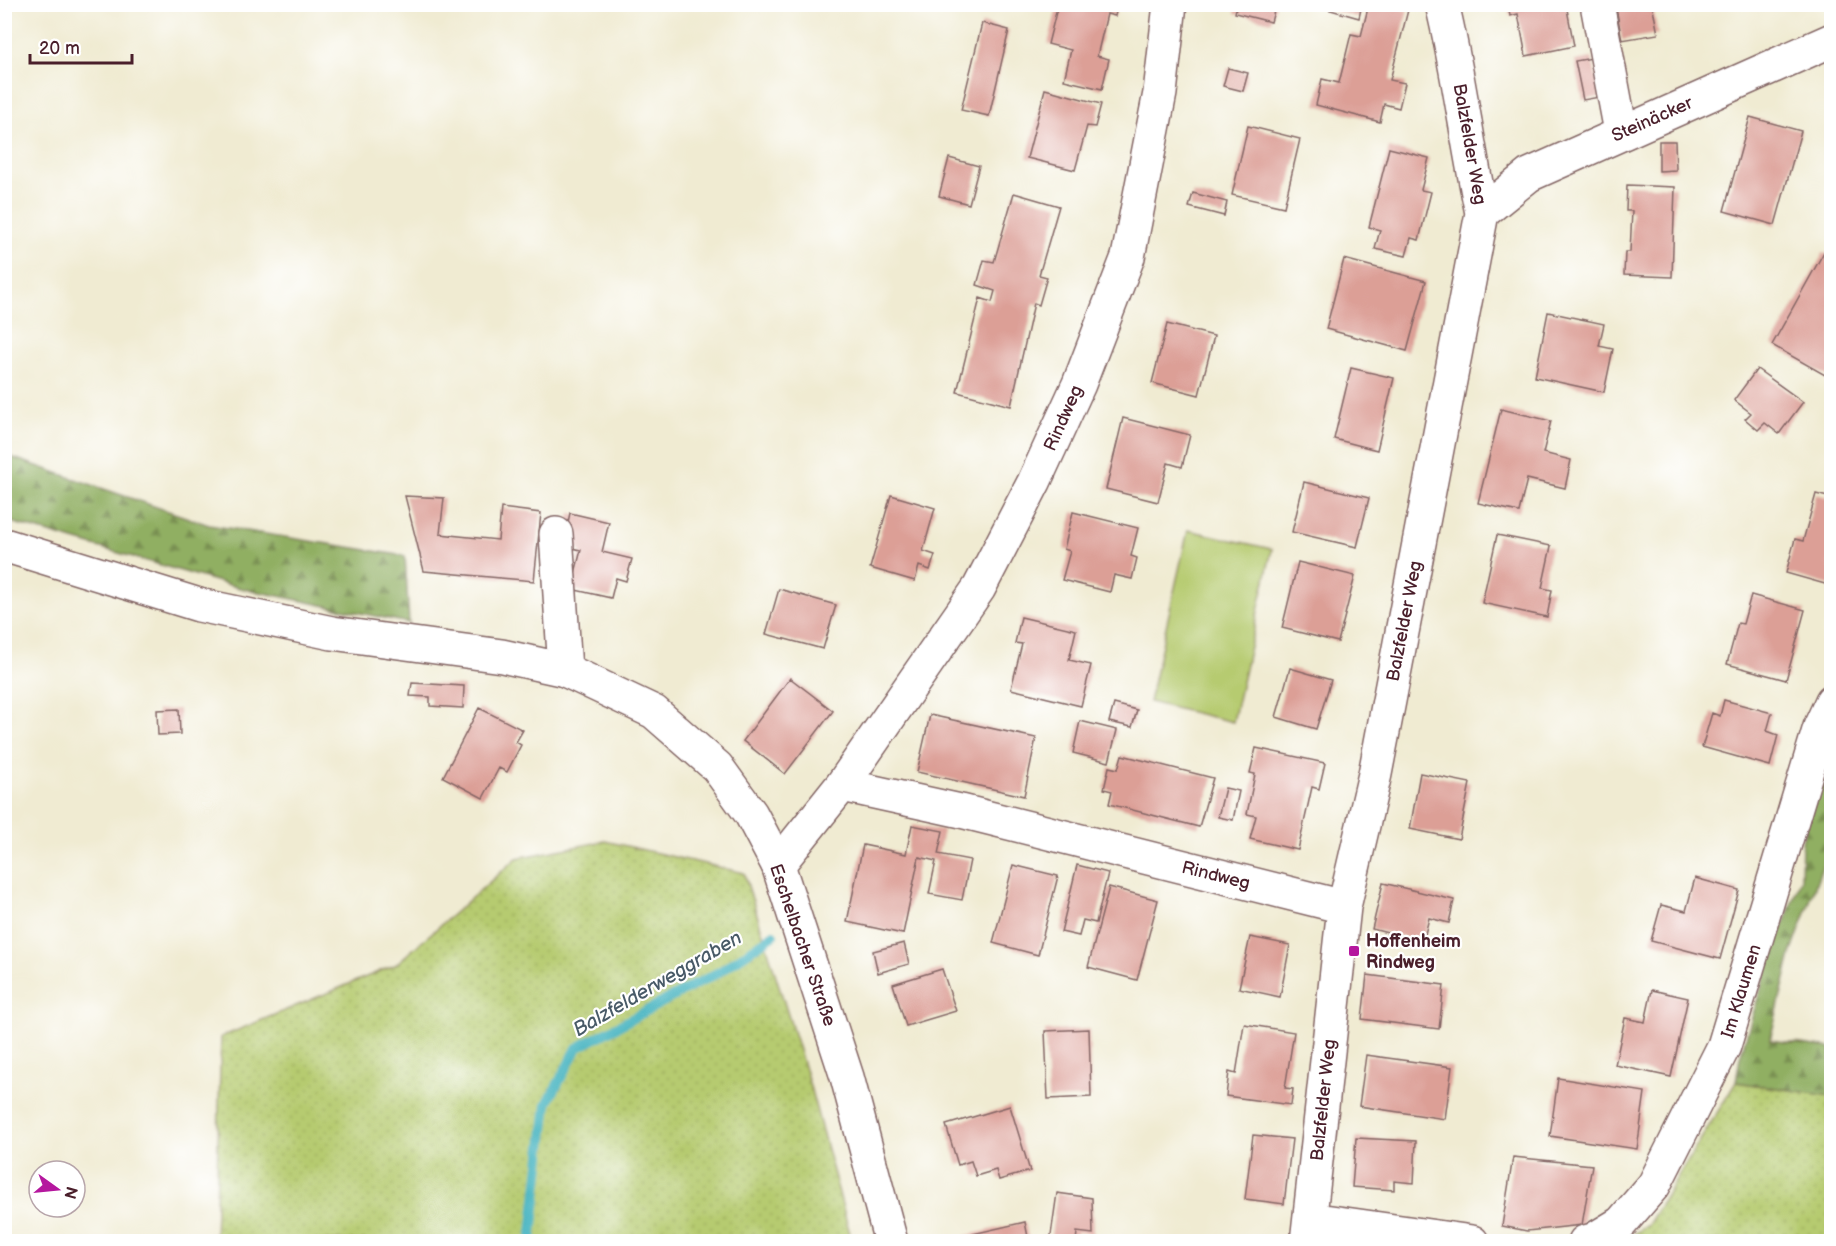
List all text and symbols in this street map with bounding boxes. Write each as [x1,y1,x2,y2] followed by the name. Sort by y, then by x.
[30,27,132,65] scale bar
[39,38,80,59] text: 20 m
[1449,82,1490,206] street label: Balzfelder Weg
[1608,92,1696,147] street label: Steinäcker
[1040,382,1087,454] street label: Rindweg
[1382,559,1426,683] street label: Balzfelder Weg
[1179,857,1252,894] street label: Rindweg
[765,861,840,1029] street label: Eschelbacher Straße
[569,926,746,1042] water label: Balzfelderweggraben
[1366,931,1461,973] place label: Hoffenheim Rindweg
[1717,942,1766,1040] street label: Im Klaumen
[1347,944,1361,958] marker: Hoffenheim Rindweg
[1307,1038,1340,1162] street label: Balzfelder Weg
[27,1159,87,1219] north arrow
[59,1184,81,1201] text: N

